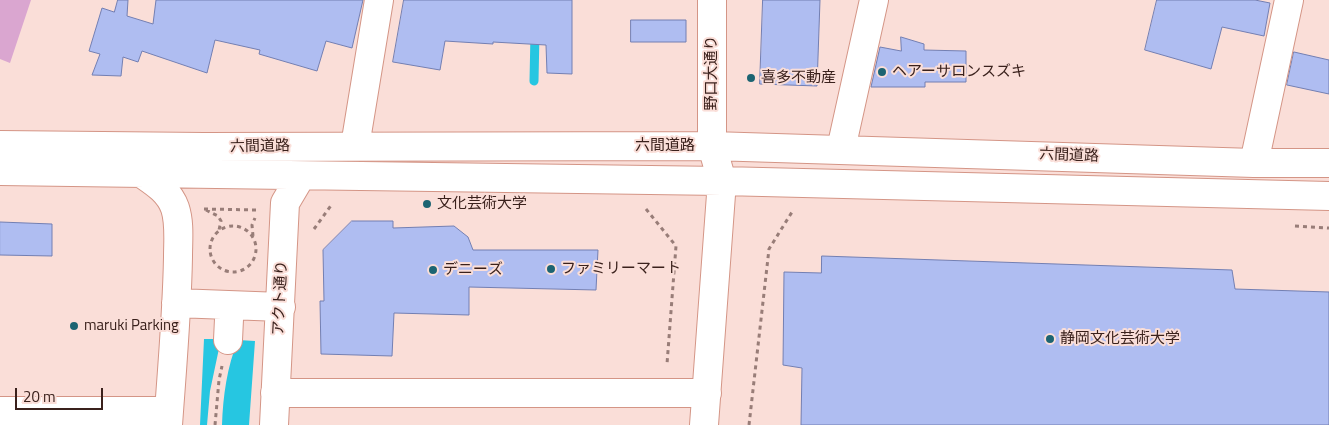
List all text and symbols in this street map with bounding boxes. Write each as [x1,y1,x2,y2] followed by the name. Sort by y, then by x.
[703,36,721,110] street label: 野口大通り
[892,63,1026,81] place label: ヘアーサロンスズキ
[876,66,888,78] marker: ヘアーサロンスズキ
[761,69,836,87] place label: 喜多不動産
[745,72,757,84] marker: 喜多不動産
[230,137,290,157] street label: 六間道路
[635,137,695,155] street label: 六間道路
[1039,146,1099,166] street label: 六間道路
[437,195,527,213] place label: 文化芸術大学
[421,198,433,210] marker: 文化芸術大学
[270,260,292,336] street label: アクト通り
[561,260,681,278] place label: ファミリーマート
[443,261,503,279] place label: デニーズ
[545,263,557,275] marker: ファミリーマート
[427,264,439,276] marker: デニーズ
[84,317,179,335] place label: maruki Parking
[68,320,80,332] marker: maruki Parking
[1060,330,1180,348] place label: 静岡文化芸術大学
[1044,333,1056,345] marker: 静岡文化芸術大学
[18,378,105,410] scale bar
[23,385,56,408] text: 20 m

